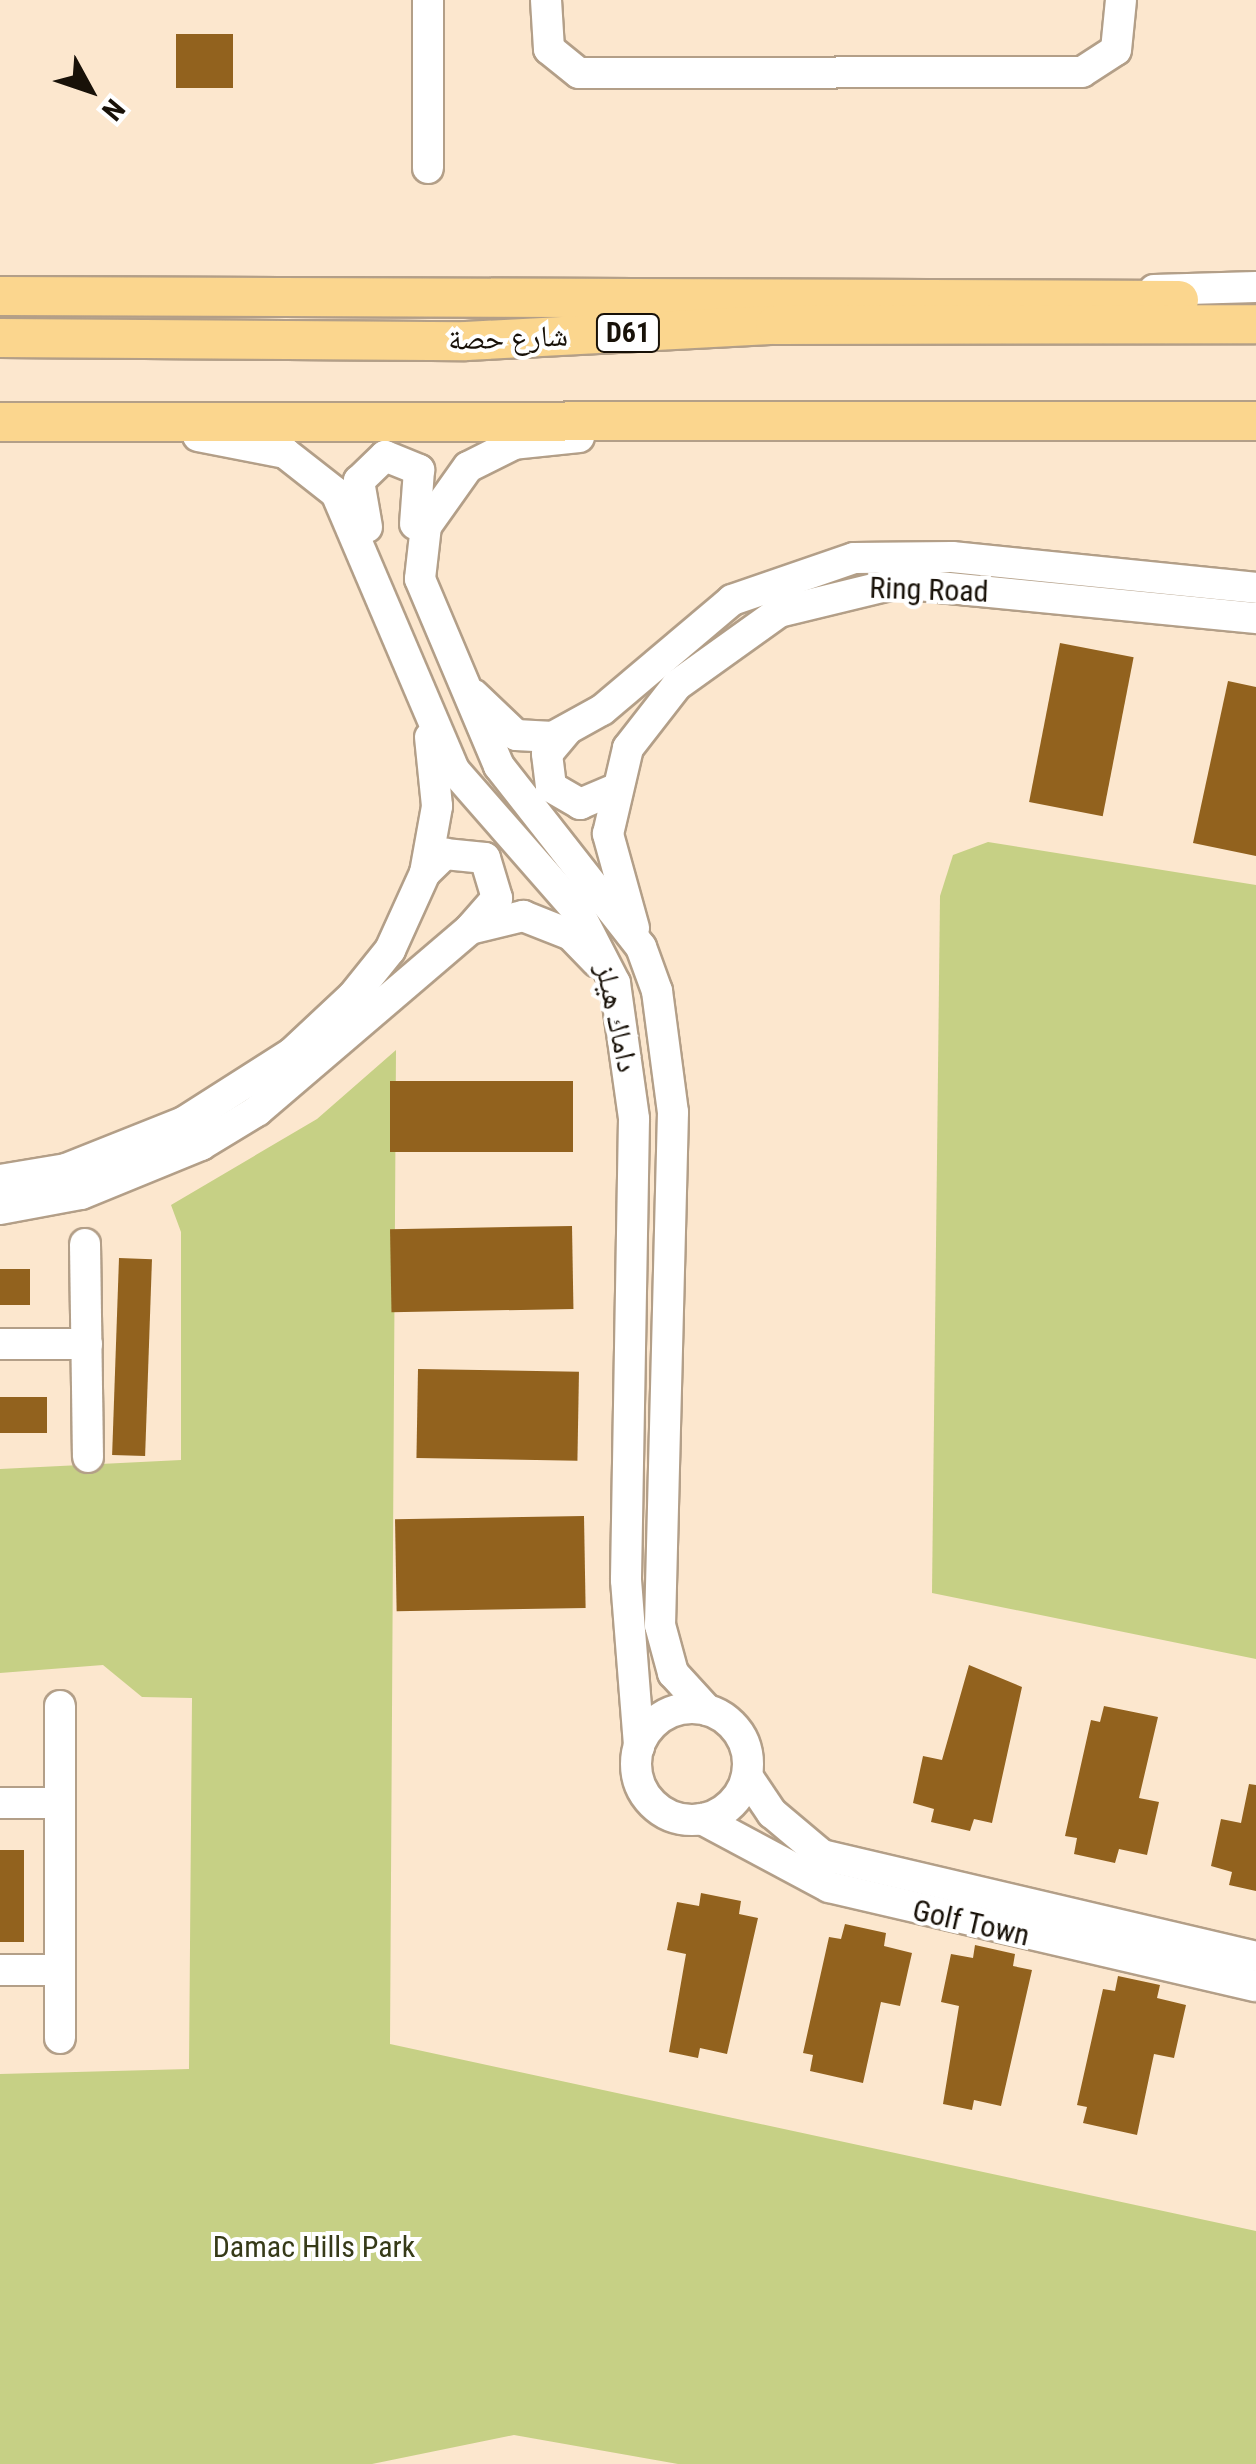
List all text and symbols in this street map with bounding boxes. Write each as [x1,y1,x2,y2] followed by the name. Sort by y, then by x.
[40,40,140,140] north arrow
[95,92,132,127] text: N
[596,310,660,356] road number: D61
[447,318,569,358] street label: شارع حصة
[869,570,989,610] street label: Ring Road
[588,960,646,1076] street label: داماك هيلز
[909,1892,1033,1954] street label: Golf Town
[213,2229,415,2265] park label: Damac Hills Park

